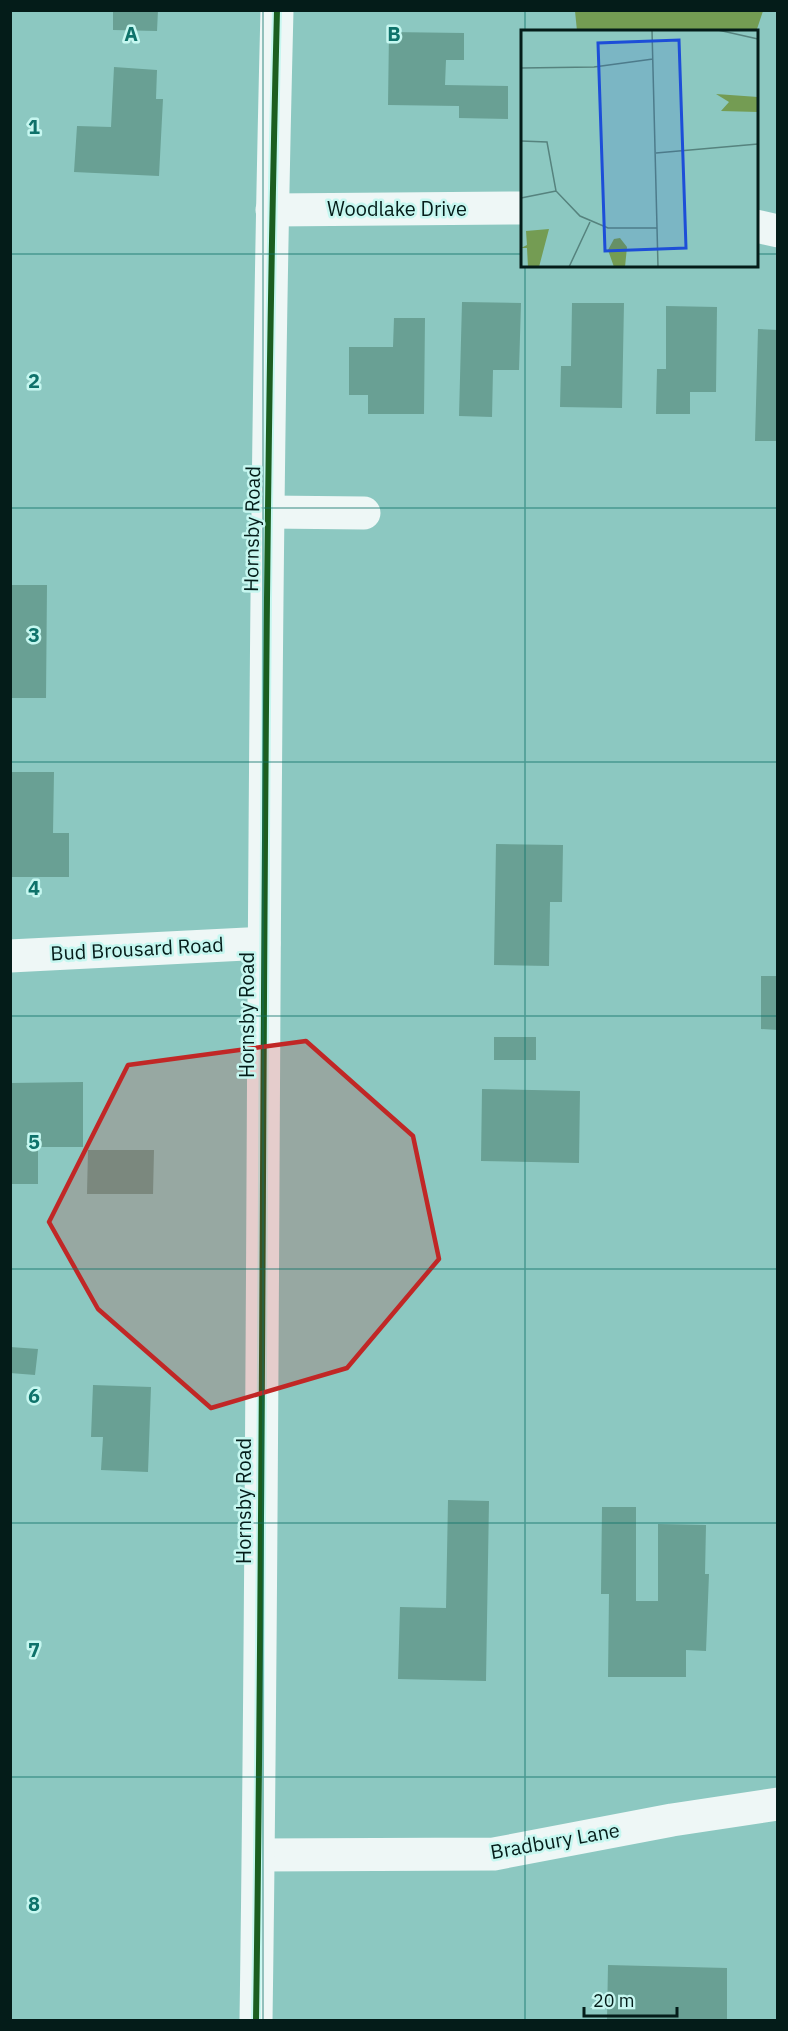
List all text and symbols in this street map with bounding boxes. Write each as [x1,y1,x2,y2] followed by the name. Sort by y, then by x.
[124,20,138,47] text: A
[387,20,401,47] text: B
[521,30,758,267] inset map
[28,113,40,140] text: 1
[327,195,467,222] street label: Woodlake Drive
[28,367,40,394] text: 2
[237,466,266,592] street label: Hornsby Road
[28,621,40,648] text: 3
[28,874,40,901] text: 4
[50,930,224,967] street label: Bud Brousard Road
[233,952,260,1078] street label: Hornsby Road
[28,1128,40,1155] text: 5
[28,1382,40,1409] text: 6
[230,1438,257,1564] street label: Hornsby Road
[28,1636,40,1663] text: 7
[488,1816,622,1865] street label: Bradbury Lane
[28,1890,40,1917] text: 8
[584,1980,677,2018] scale bar
[593,1989,635,2012] text: 20 m

